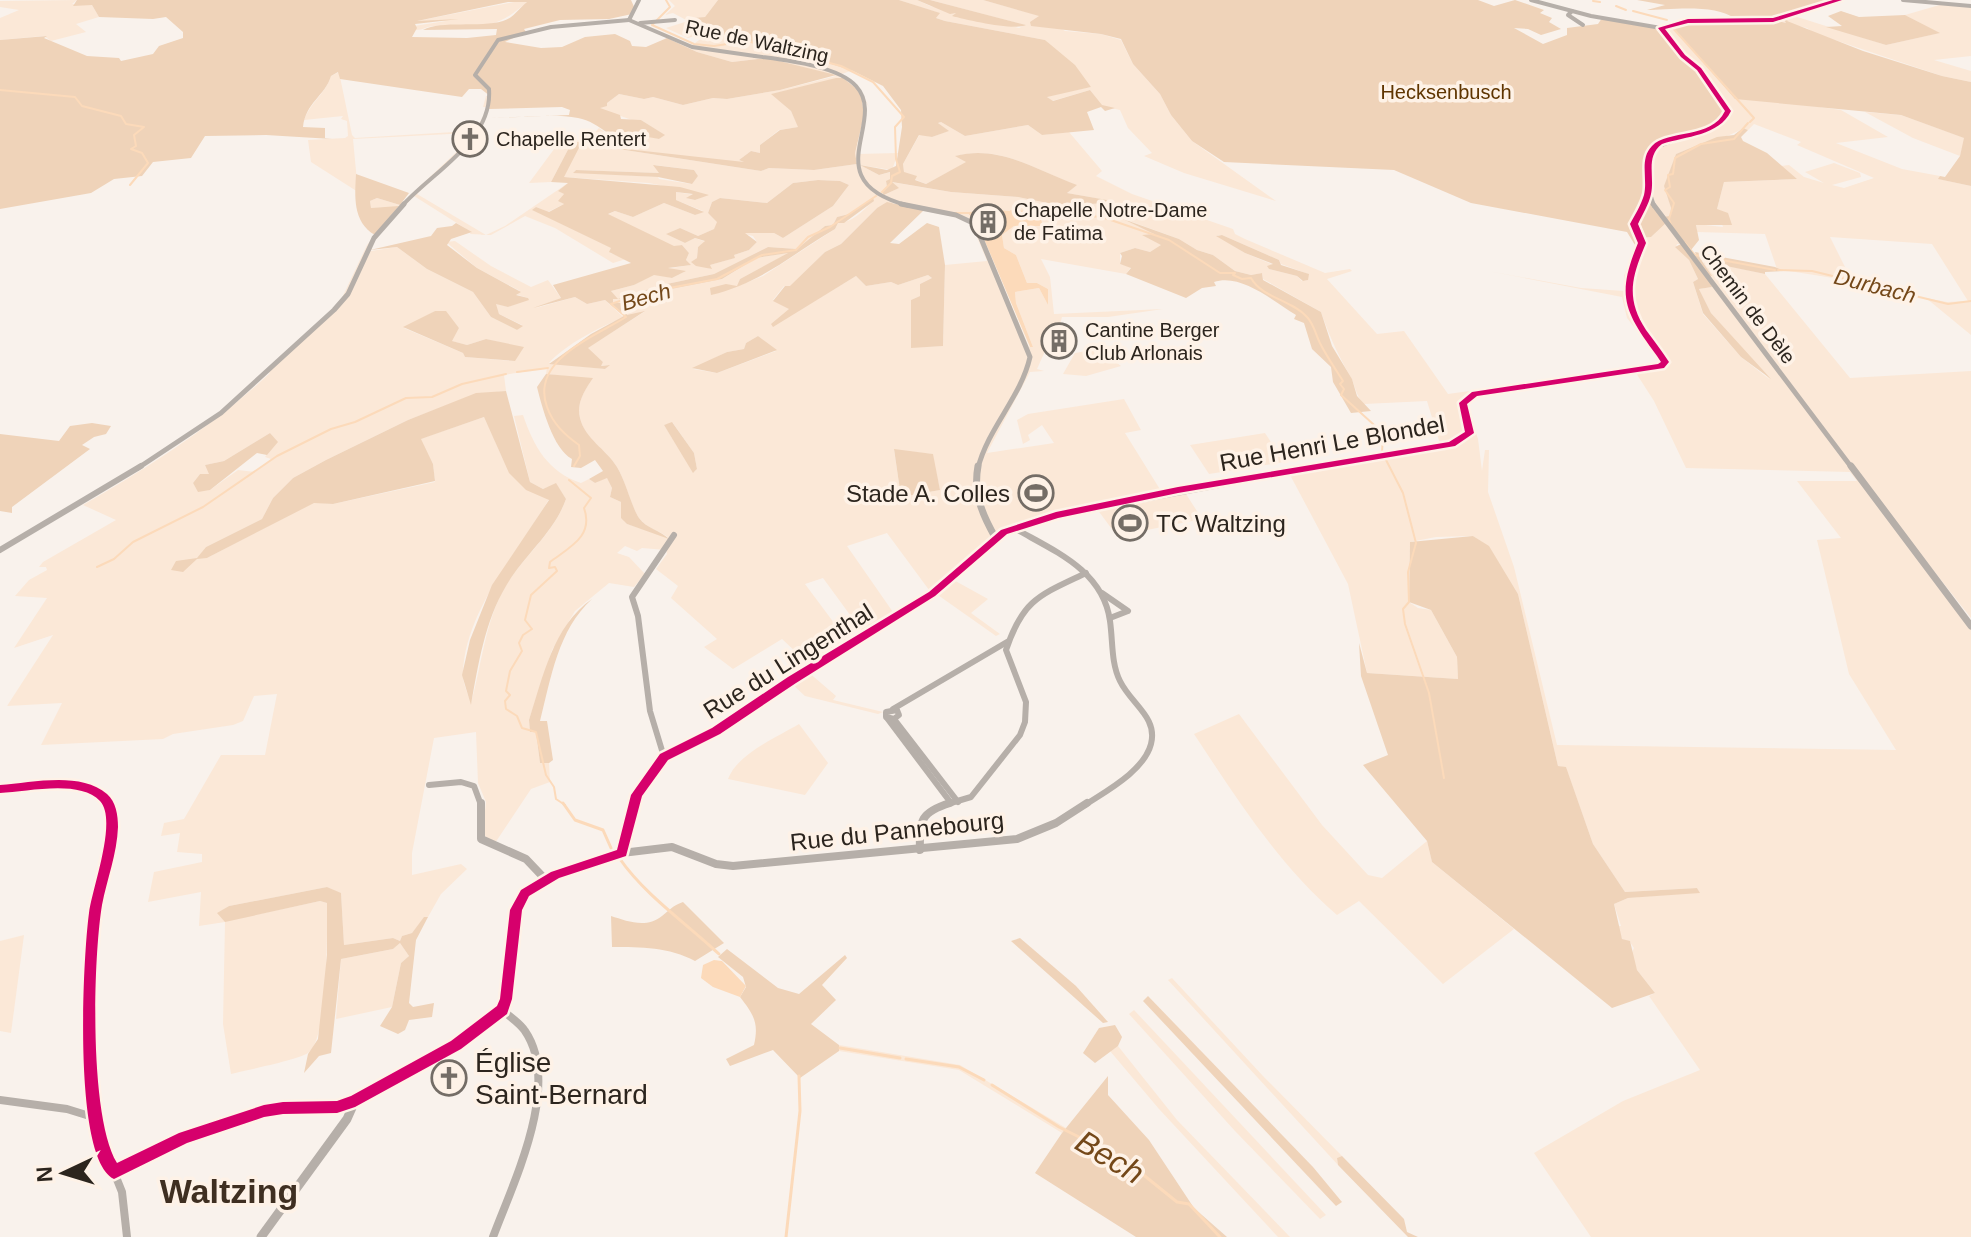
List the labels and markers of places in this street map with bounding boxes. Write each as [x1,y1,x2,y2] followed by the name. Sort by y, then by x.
[451,120,489,158] church icon: Chapelle Rentert
[496,128,647,150] place label: Chapelle Rentert
[1014,199,1207,244] place label: Chapelle Notre-Dame de Fatima
[969,203,1007,241] building icon: Chapelle Notre-Dame de Fatima
[1085,319,1220,364] place label: Cantine Berger Club Arlonais
[1040,322,1078,360] building icon: Cantine Berger Club Arlonais
[1017,474,1055,512] sports icon: Stade A. Colles
[846,480,1010,507] place label: Stade A. Colles
[1111,504,1149,542] sports icon: TC Waltzing
[1156,510,1286,537] place label: TC Waltzing
[475,1047,648,1110] place label: Église Saint-Bernard
[430,1059,468,1097] church icon: Église Saint-Bernard

